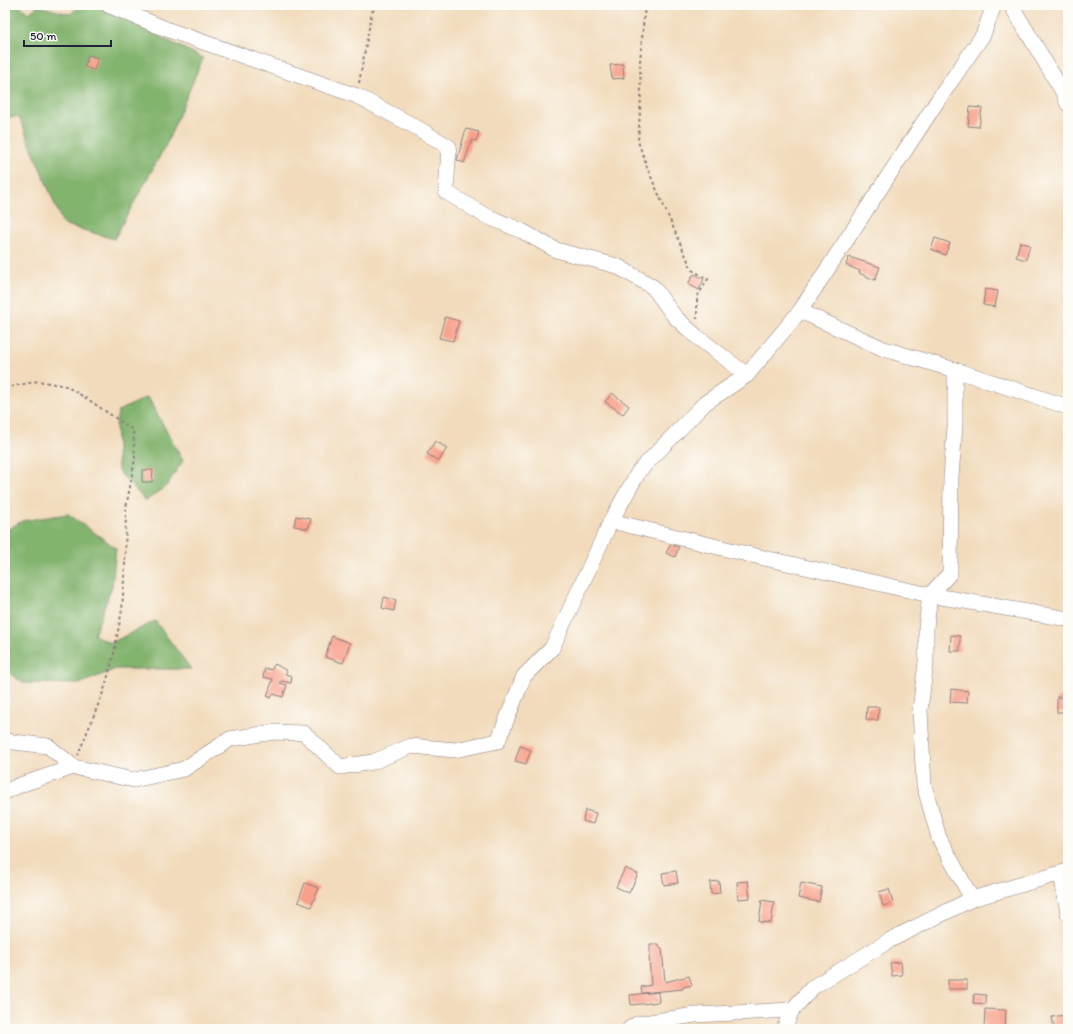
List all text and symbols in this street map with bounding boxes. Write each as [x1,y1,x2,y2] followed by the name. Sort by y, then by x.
[24,22,111,48] scale bar
[30,29,56,43] text: 50 m

